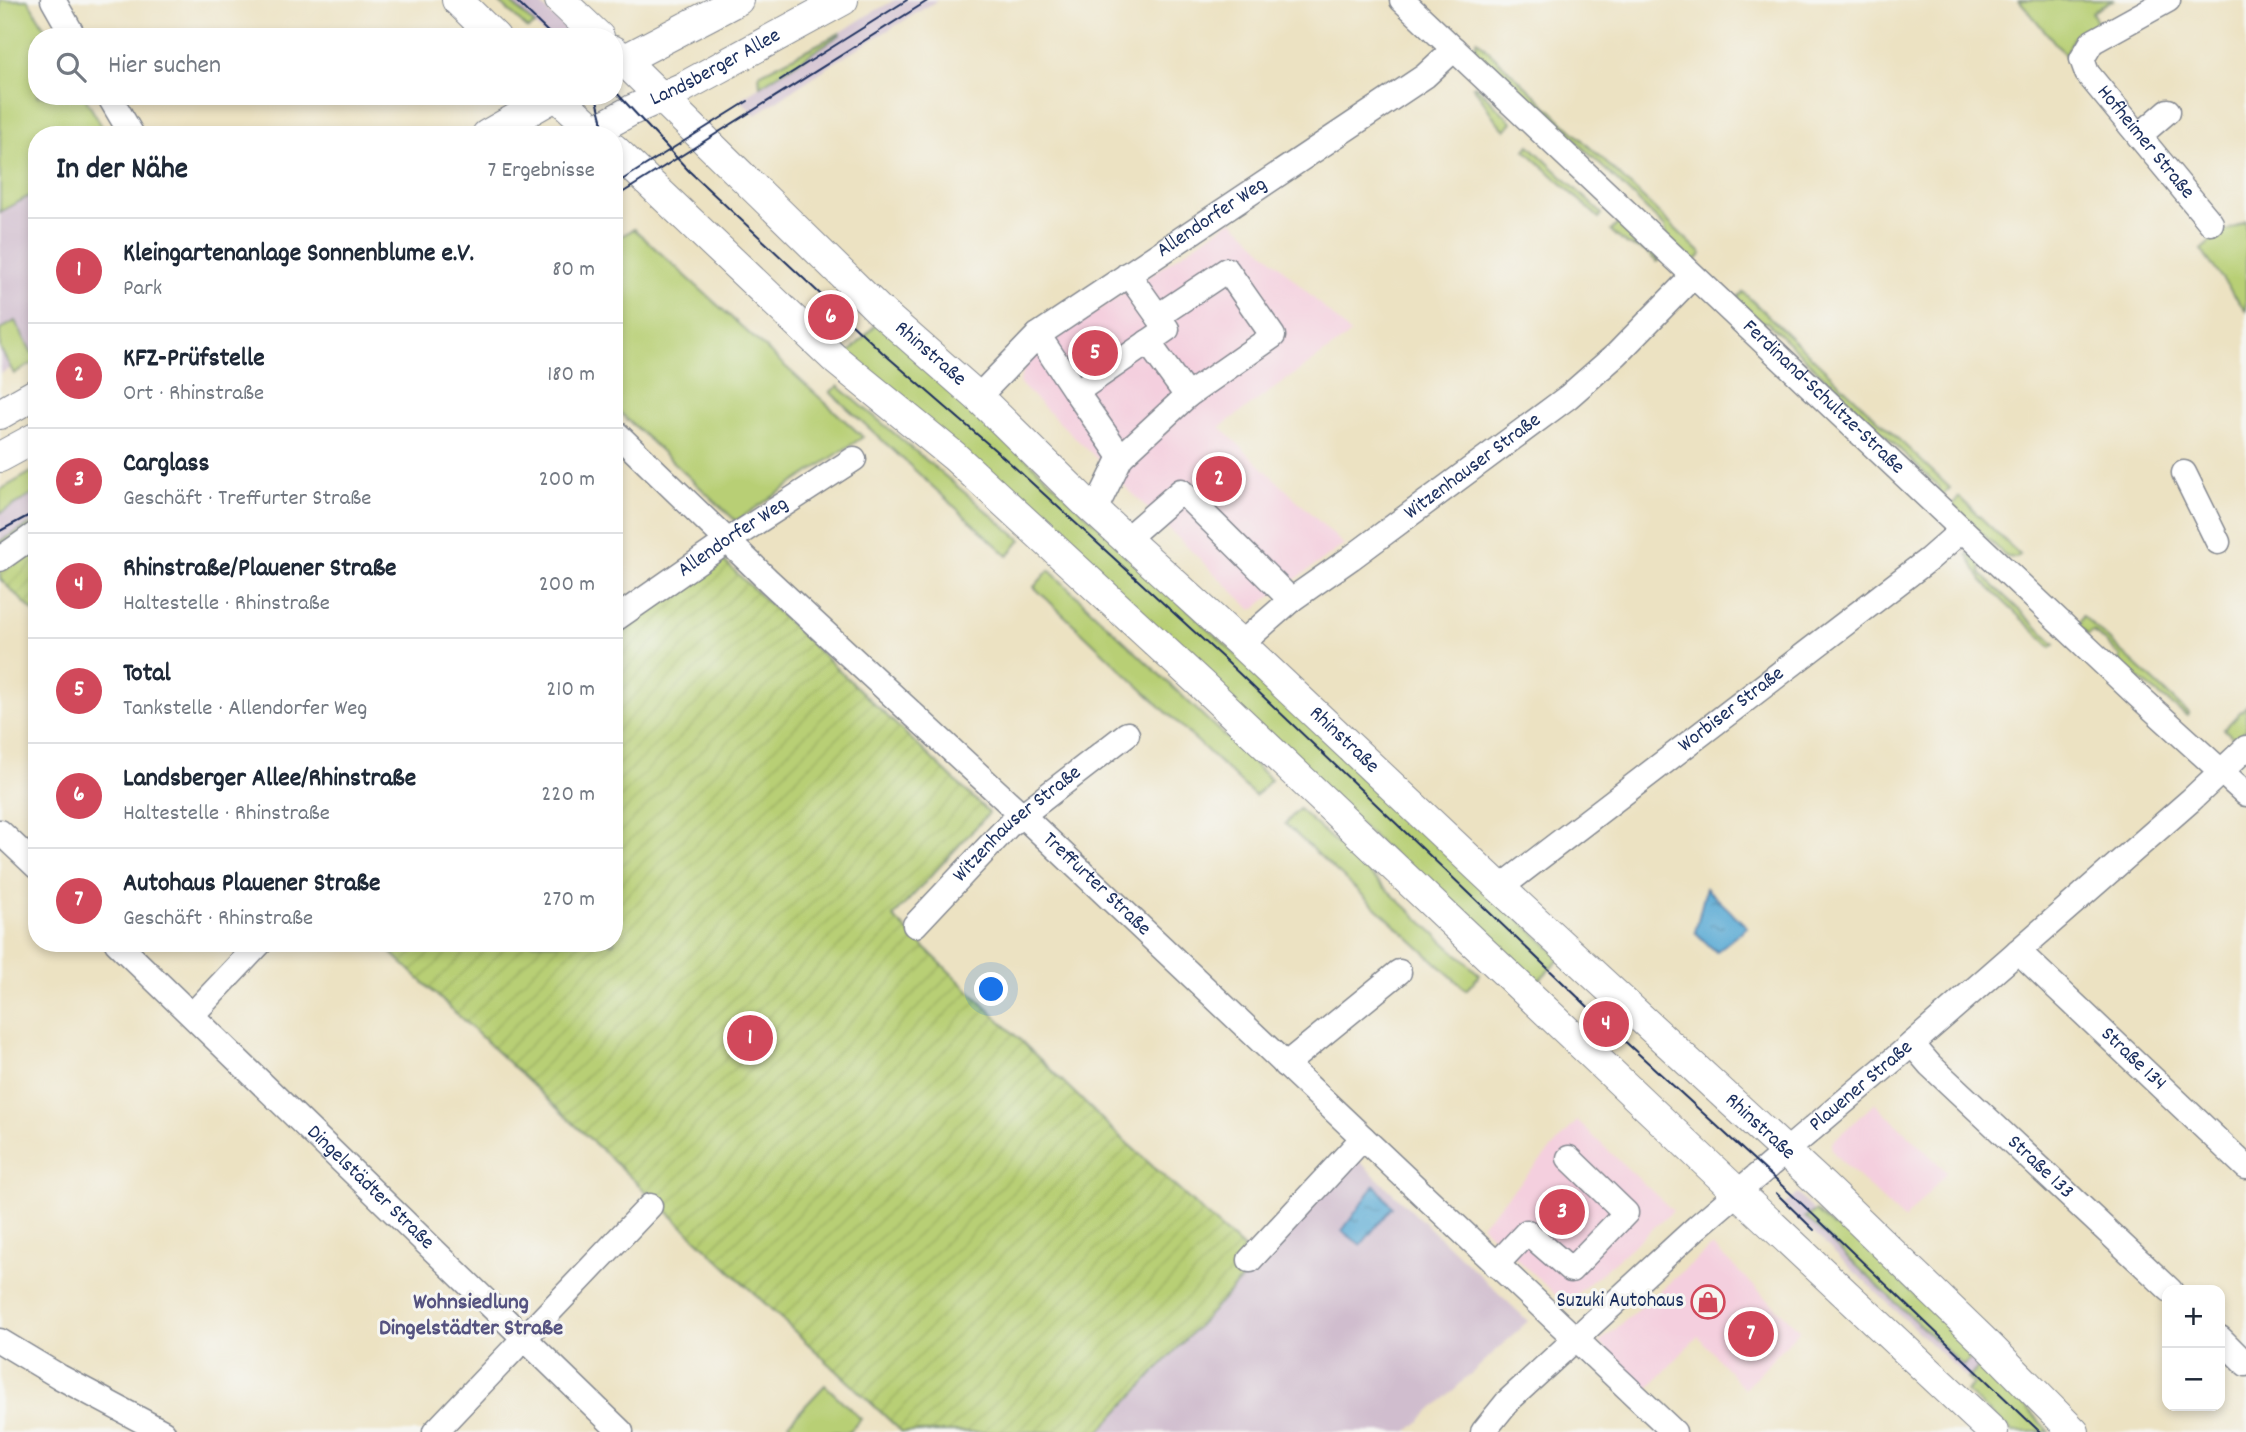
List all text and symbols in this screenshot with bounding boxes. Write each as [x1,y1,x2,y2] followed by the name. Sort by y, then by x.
[646,22,787,115] street label: Landsberger Allee
[28,28,623,105] search box
[52,48,90,86] icon: search
[108,48,221,85] text: Hier suchen
[2088,79,2201,206] street label: Hofheimer Straße
[56,150,188,193] text: In der Nähe
[487,155,595,188] text: 7 Ergebnisse
[1151,171,1273,266] street label: Allendorfer Weg
[123,236,474,273] text: Kleingartenanlage Sonnenblume e.V.
[76,254,82,287] text: 1
[552,254,595,287] text: 80 m
[123,273,162,306] text: Park
[808,291,854,343] pin: 6
[1735,313,1911,482] street label: Ferdinand-Schultze-Straße
[887,315,972,394] street label: Rhinstraße
[1072,327,1118,379] pin: 5
[123,341,265,378] text: KFZ-Prüfstelle
[74,359,84,392] text: 2
[547,359,595,392] text: 180 m
[123,378,264,411] text: Ort · Rhinstraße
[1399,407,1548,528] street label: Witzenhauser Straße
[123,446,209,483] text: Carglass
[1196,453,1242,505] pin: 2
[74,464,84,497] text: 3
[539,464,595,497] text: 200 m
[123,483,371,516] text: Geschäft · Treffurter Straße
[672,490,795,586] street label: Allendorfer Weg
[123,551,397,588] text: Rhinstraße/Plauener Straße
[74,569,84,602] text: 4
[539,569,595,602] text: 200 m
[123,588,330,621] text: Haltestelle · Rhinstraße
[123,656,171,693] text: Total
[1672,660,1791,761] street label: Worbiser Straße
[74,674,84,707] text: 5
[546,674,595,707] text: 210 m
[123,693,367,726] text: Tankstelle · Allendorfer Weg
[1302,700,1385,781] street label: Rhinstraße
[947,759,1088,890] street label: Witzenhauser Straße
[123,761,416,798] text: Landsberger Allee/Rhinstraße
[73,779,85,812] text: 6
[541,779,595,812] text: 220 m
[123,798,330,831] text: Haltestelle · Rhinstraße
[1035,826,1157,944] street label: Treffurter Straße
[123,866,380,903] text: Autohaus Plauener Straße
[75,884,83,917] text: 7
[543,884,595,917] text: 270 m
[123,903,313,936] text: Geschäft · Rhinstraße
[974,972,1008,1006] your location
[1583,998,1629,1050] pin: 4
[727,1012,773,1064] pin: 1
[2093,1021,2173,1099] street label: Straße 134
[1803,1034,1920,1140] street label: Plauener Straße
[1717,1087,1802,1168] street label: Rhinstraße
[299,1119,440,1257] street label: Dingelstädter Straße
[2000,1129,2080,1207] street label: Straße 133
[1539,1186,1585,1238] pin: 3
[1689,1283,1727,1321] shop icon: Suzuki Autohaus
[2162,1285,2225,1411] map controls
[2162,1285,2225,1348] button: +
[379,1287,563,1346] district label: Wohnsiedlung Dingelstädter Straße
[1556,1287,1684,1317] place label: Suzuki Autohaus
[1728,1308,1774,1360] pin: 7
[2162,1348,2225,1411] button: −

